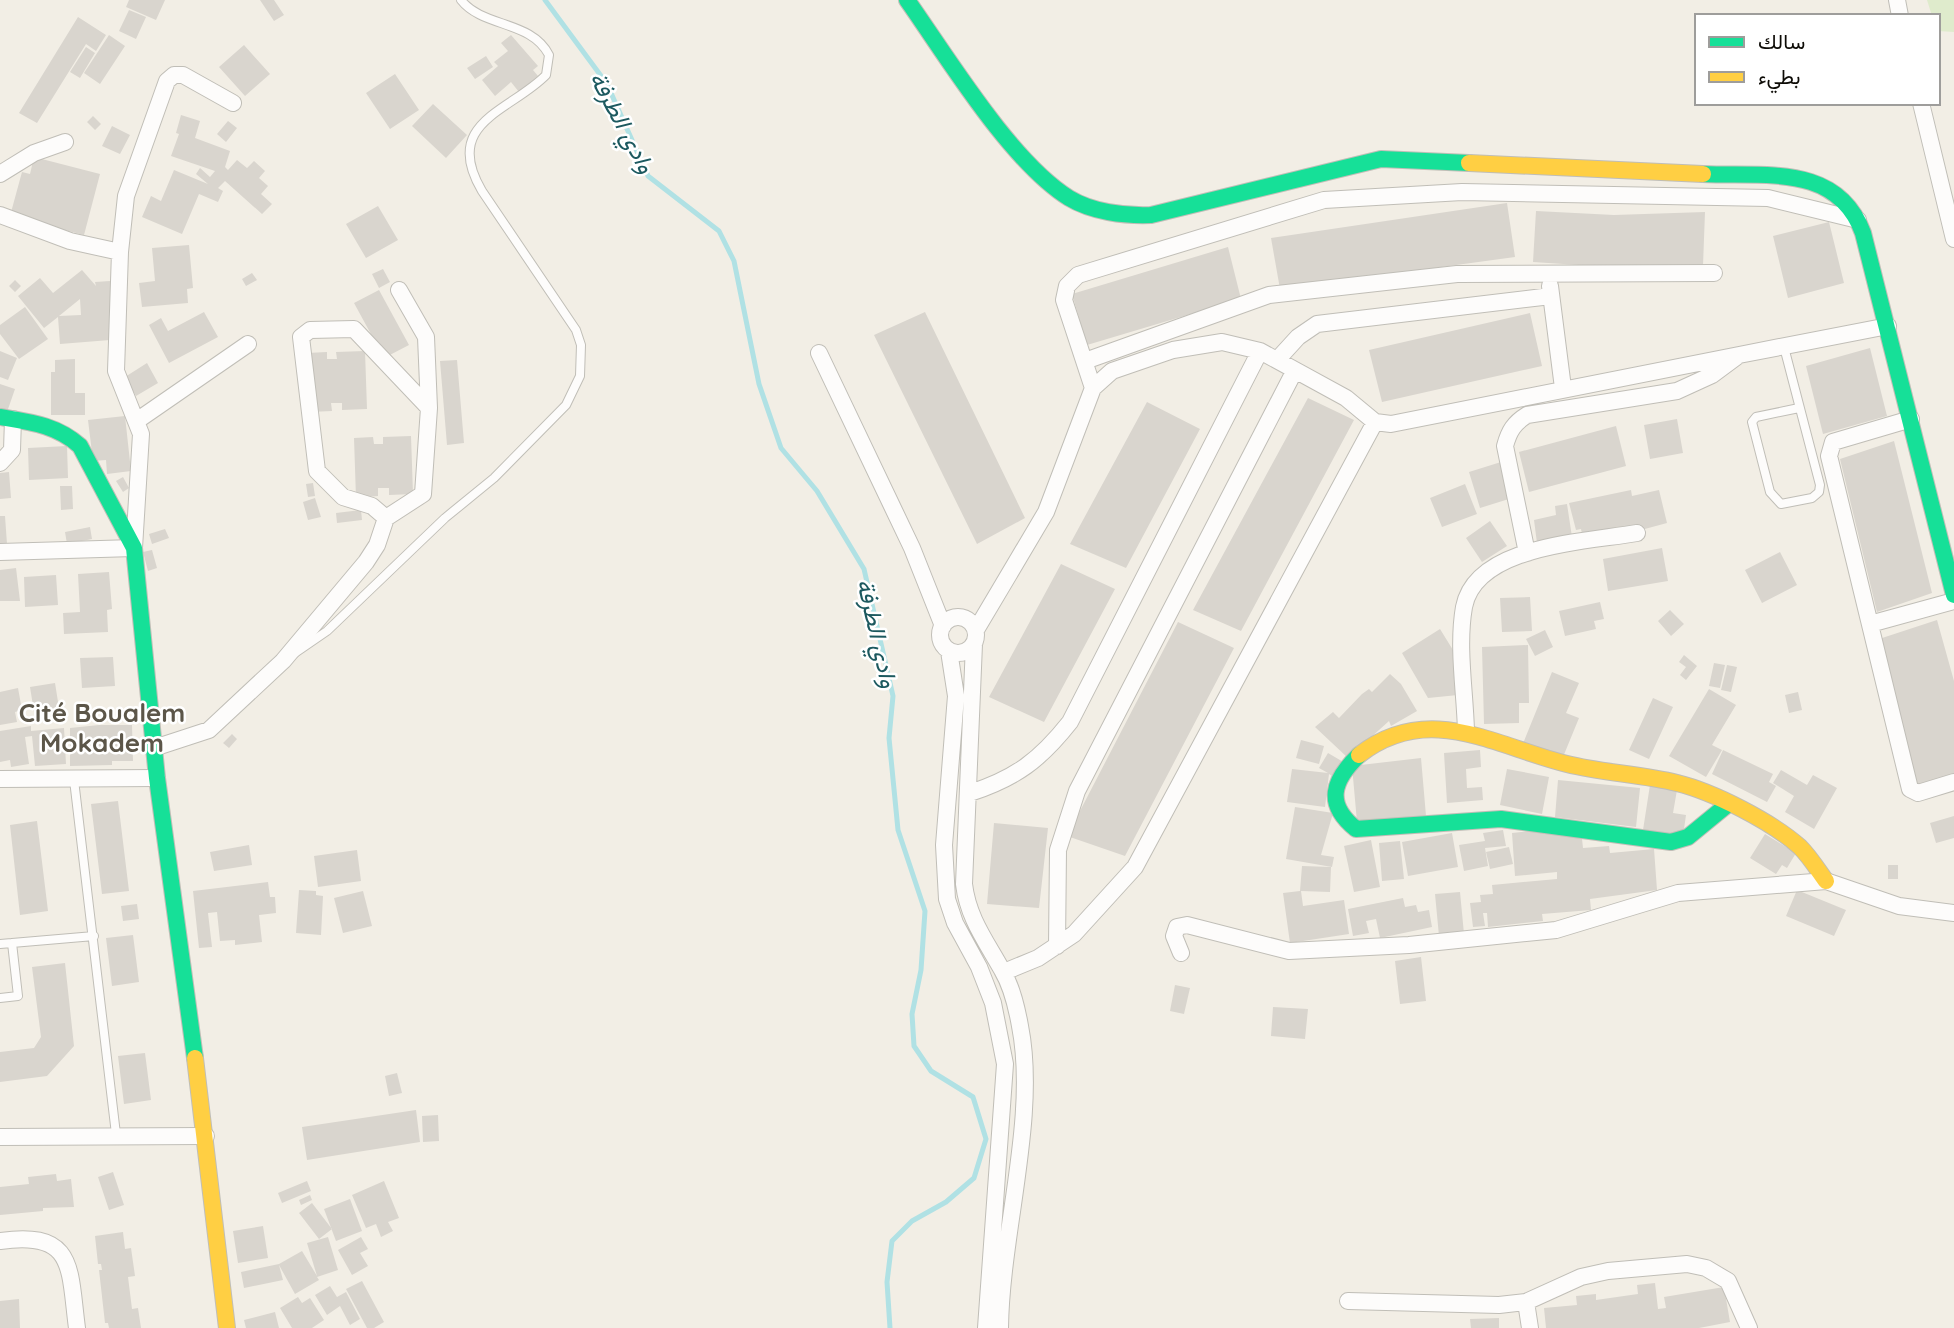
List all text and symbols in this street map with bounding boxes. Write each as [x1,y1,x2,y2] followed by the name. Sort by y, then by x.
[1695,14,1940,105] legend
[1758,28,1805,54] text: سالك
[1758,63,1801,94] text: بطيء
[579,66,662,181] water label: وادي الطرفة
[846,576,905,692] water label: وادي الطرفة
[19,696,185,759] district label: Cité Boualem Mokadem

